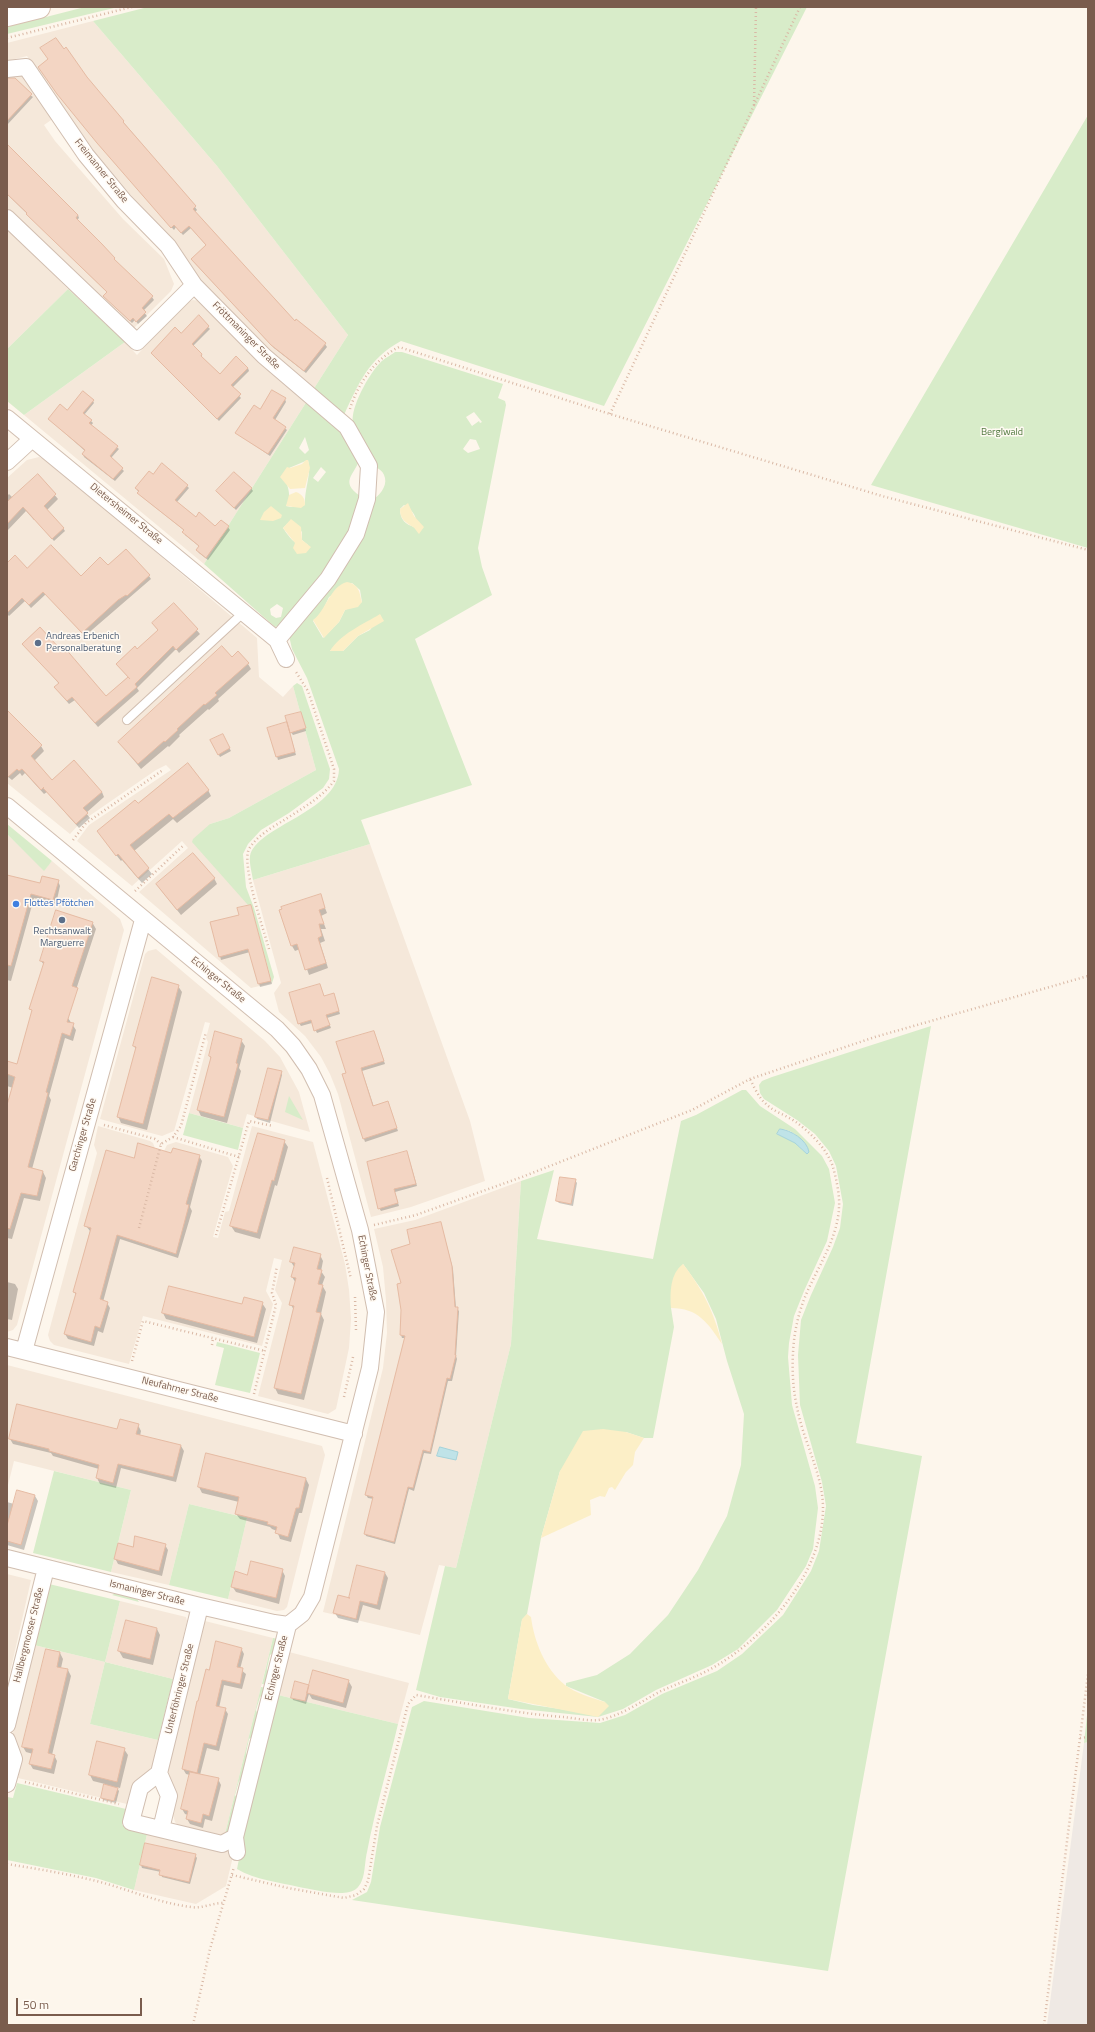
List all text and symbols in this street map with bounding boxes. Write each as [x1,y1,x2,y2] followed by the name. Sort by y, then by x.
[72,137,130,205] street label: Freimanner Straße
[210,300,282,372] street label: Fröttmaninger Straße
[981,427,1023,439] park label: Berglwald
[87,481,165,547] street label: Dietersheimer Straße
[46,631,121,654] place label: Andreas Erbenich Personalberatung
[33,638,43,648] marker: Andreas Erbenich Personalberatung
[24,898,94,910] place label: Flottes Pfötchen
[11,899,21,909] marker: Flottes Pfötchen
[57,915,67,925] marker: Rechtsanwalt Marguerre
[33,926,91,950] place label: Rechtsanwalt Marguerre
[188,954,248,1006] street label: Echinger Straße
[67,1097,99,1173] street label: Garchinger Straße
[355,1234,379,1302] street label: Echinger Straße
[141,1375,219,1405] street label: Neufahrner Straße
[108,1578,186,1608] street label: Ismaninger Straße
[11,1586,47,1684] street label: Hallbergmooser Straße
[263,1634,291,1702] street label: Echinger Straße
[163,1643,197,1735] street label: Unterföhringer Straße
[18,1990,144,2016] scale bar
[23,1995,49,2014] text: 50 m

